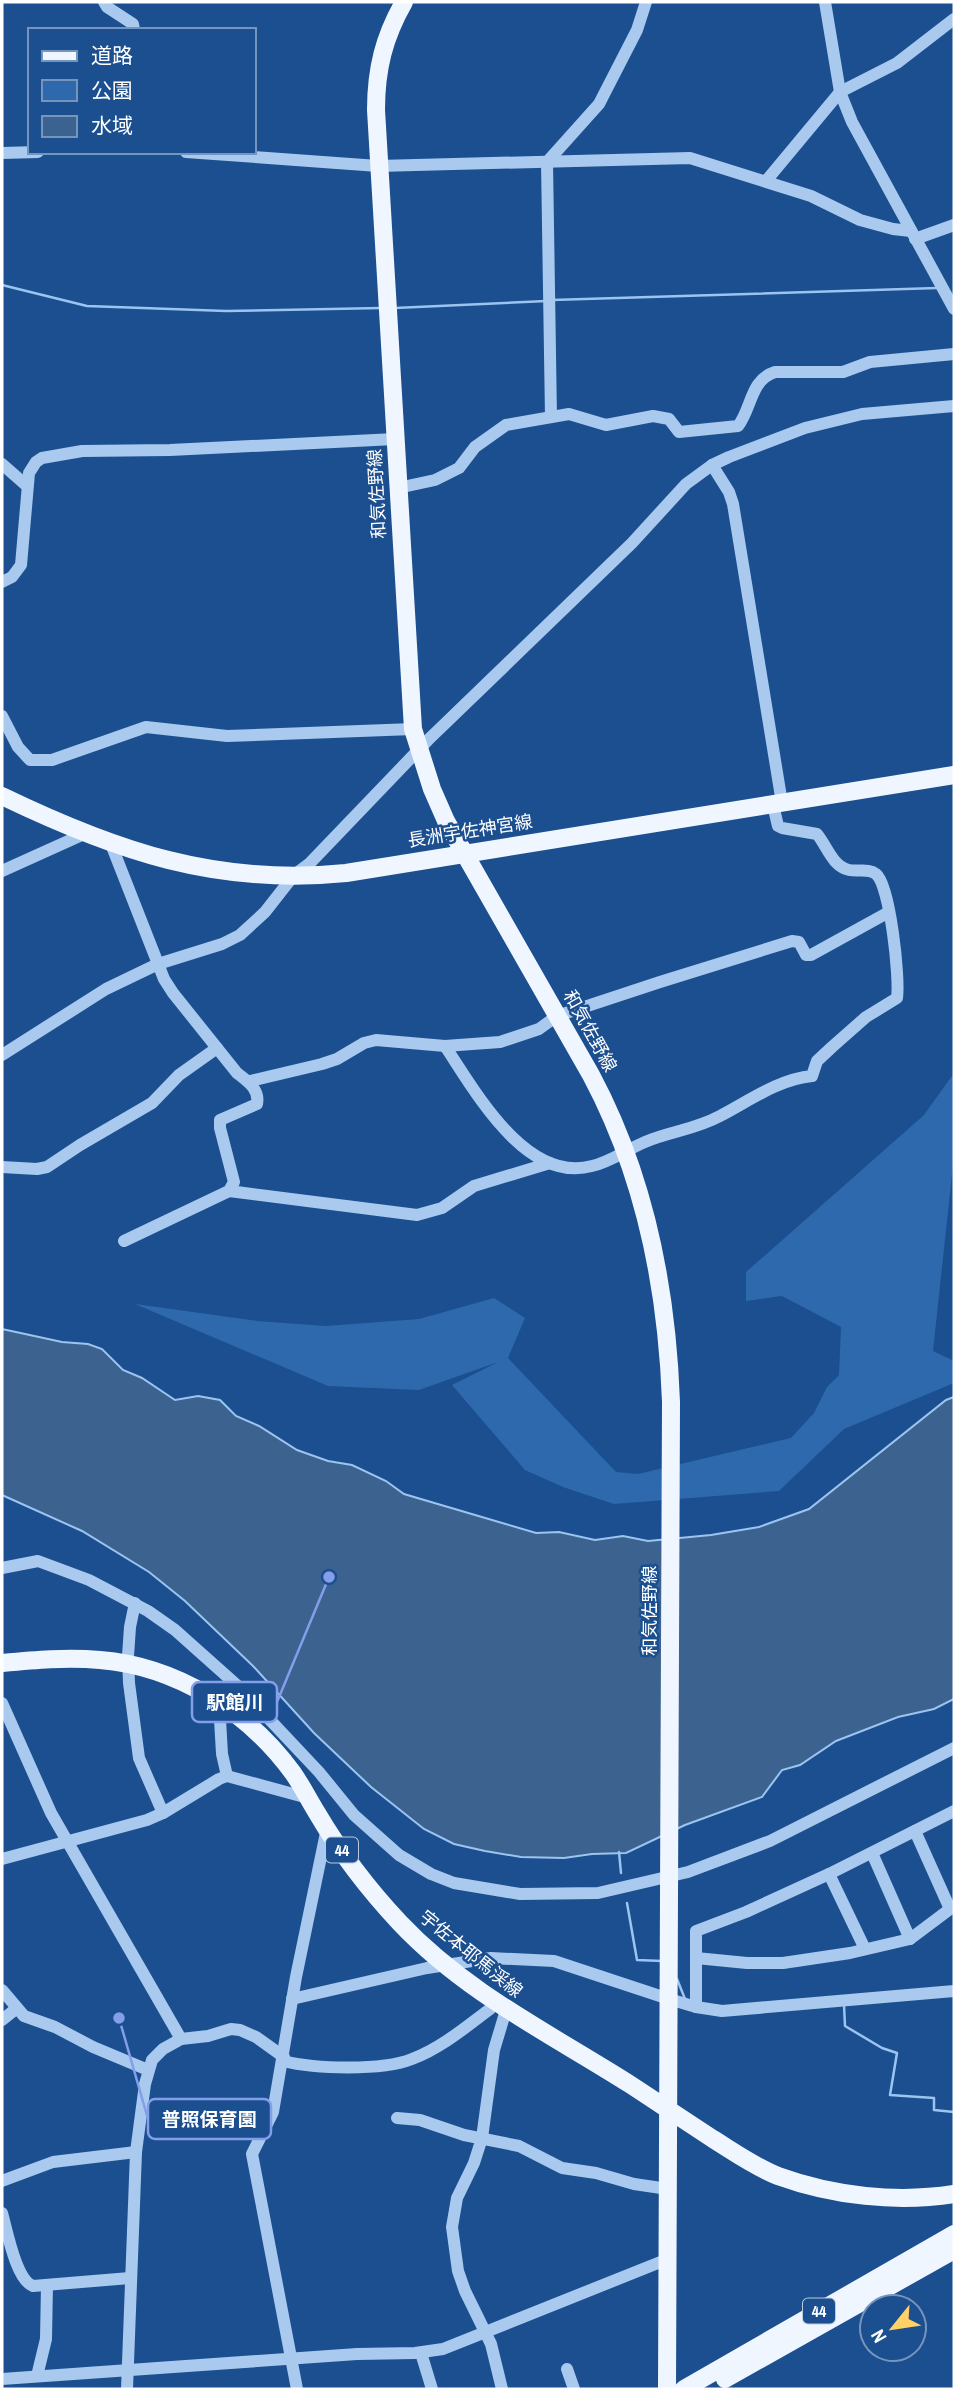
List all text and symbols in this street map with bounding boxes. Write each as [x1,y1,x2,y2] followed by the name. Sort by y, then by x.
[28,28,256,154] legend
[91,41,133,70] text: 道路
[91,76,133,105] text: 公園
[91,111,133,140] text: 水域
[362,448,391,540] street label: 和気佐野線
[406,808,534,853] street label: 長洲宇佐神宮線
[558,985,623,1076] street label: 和気佐野線
[637,1566,662,1656] street label: 和気佐野線
[192,1682,277,1722] callout: 駅館川
[206,1689,264,1715] text: 駅館川
[326,1838,358,1862] road number: 44
[414,1904,528,2003] street label: 宇佐本耶馬渓線
[148,2099,271,2139] callout: 普照保育園
[161,2106,257,2132] text: 普照保育園
[858,2293,928,2363] north arrow
[803,2298,835,2324] road number: 44
[864,2325,892,2348] text: N

